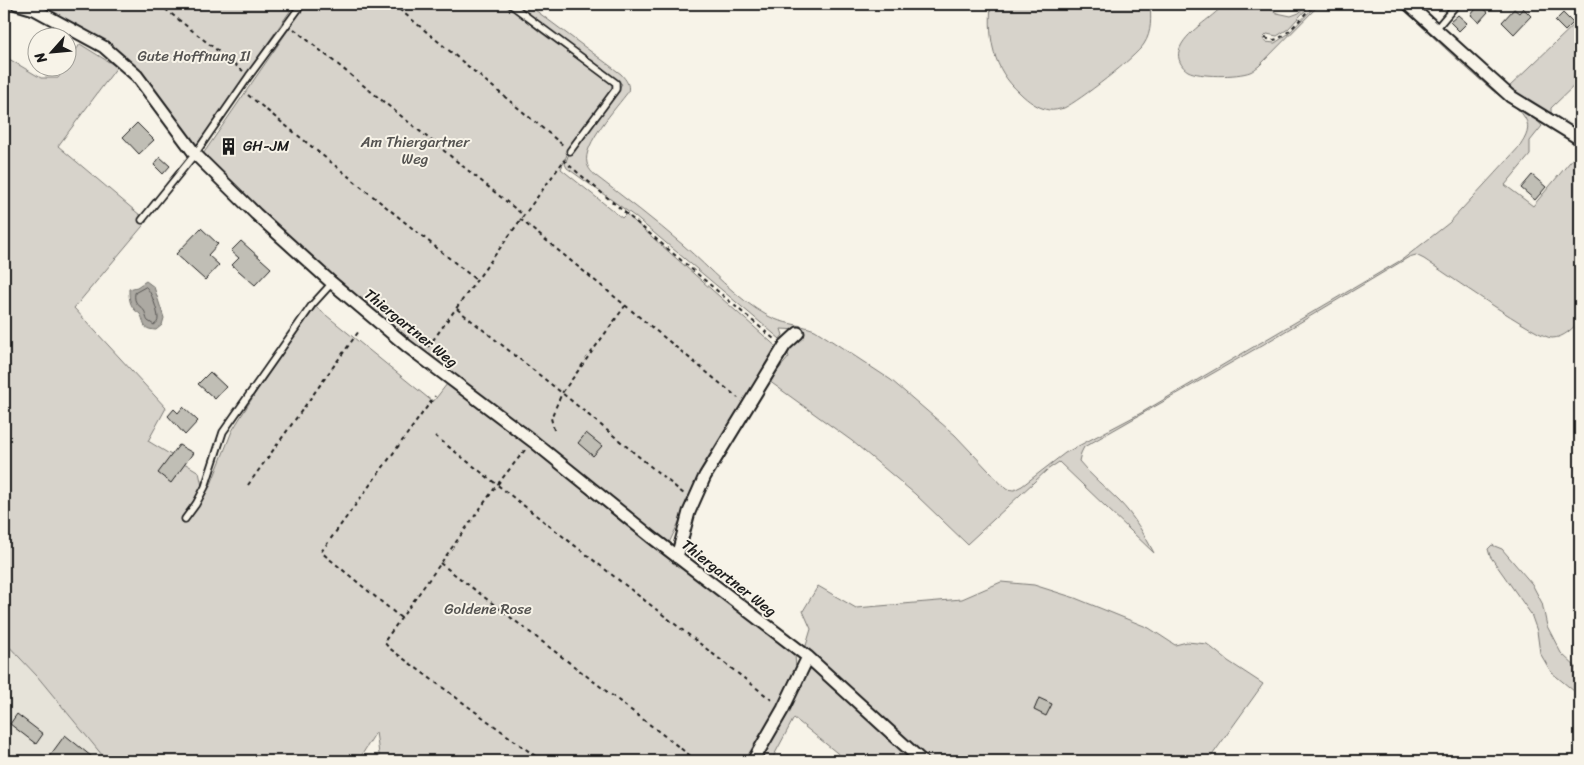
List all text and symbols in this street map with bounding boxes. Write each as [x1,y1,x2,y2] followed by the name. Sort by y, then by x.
[28,28,78,78] north arrow
[137,43,251,69] park label: Gute Hoffnung II
[27,47,55,69] text: N
[360,129,470,172] park label: Am Thiergartner Weg
[243,133,290,159] place label: GH-JM
[219,136,239,156] building icon: GH-JM
[358,282,464,374] street label: Thiergartner Weg
[676,532,783,624] street label: Thiergartner Weg
[444,596,532,622] park label: Goldene Rose

